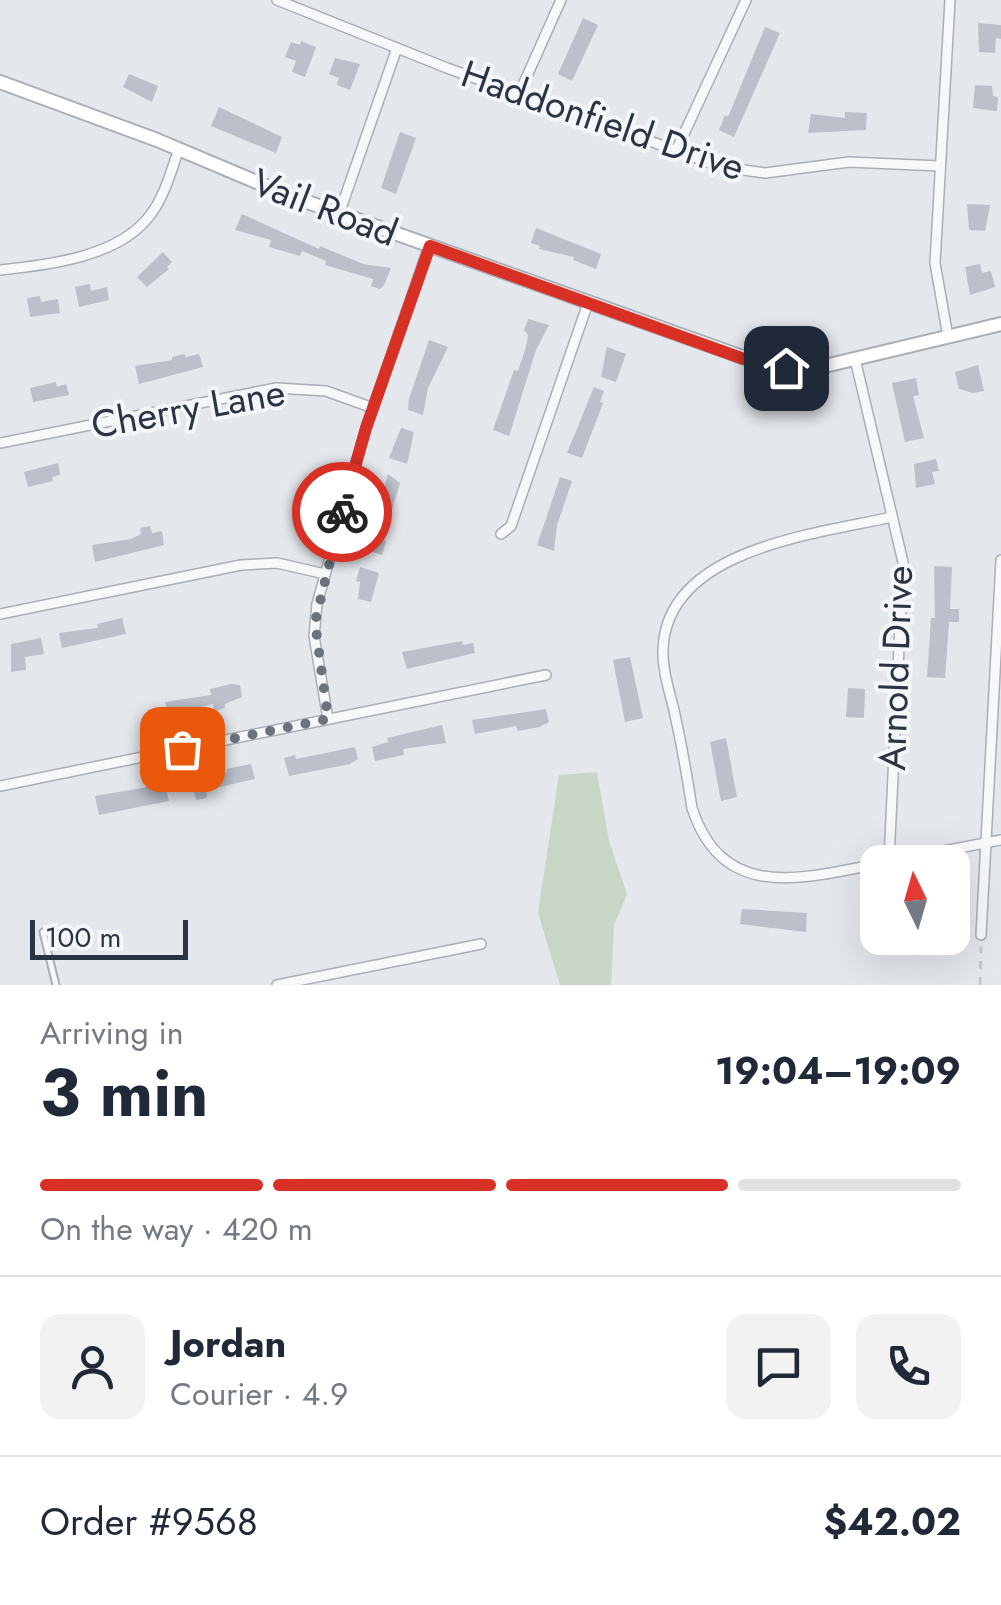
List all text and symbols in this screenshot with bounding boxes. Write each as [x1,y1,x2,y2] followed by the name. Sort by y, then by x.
[454,46,752,194] street label: Haddonfield Drive
[244,154,406,260] street label: Vail Road
[744,326,829,411] pin
[759,341,814,396] icon: home
[87,364,289,452] street label: Cherry Lane
[292,462,392,562] courier
[315,485,370,540] icon: bike
[864,565,926,771] street label: Arnold Drive
[140,707,225,792] pin
[155,722,210,777] icon: bag
[860,845,970,955] north arrow
[860,845,970,955] map controls
[30,915,188,960] scale bar
[45,917,121,958] text: 100 m
[40,1010,184,1056] text: Arriving in
[715,1043,961,1098] text: 19:04–19:09
[40,1046,208,1140] text: 3 min
[40,1206,313,1252] text: On the way · 420 m
[40,1314,145,1419] button: person
[726,1314,831,1419] button: chat
[856,1314,961,1419] button: phone
[170,1316,286,1371] text: Jordan
[170,1371,348,1417] text: Courier · 4.9
[40,1494,258,1549] text: Order #9568
[824,1494,961,1549] text: $42.02

